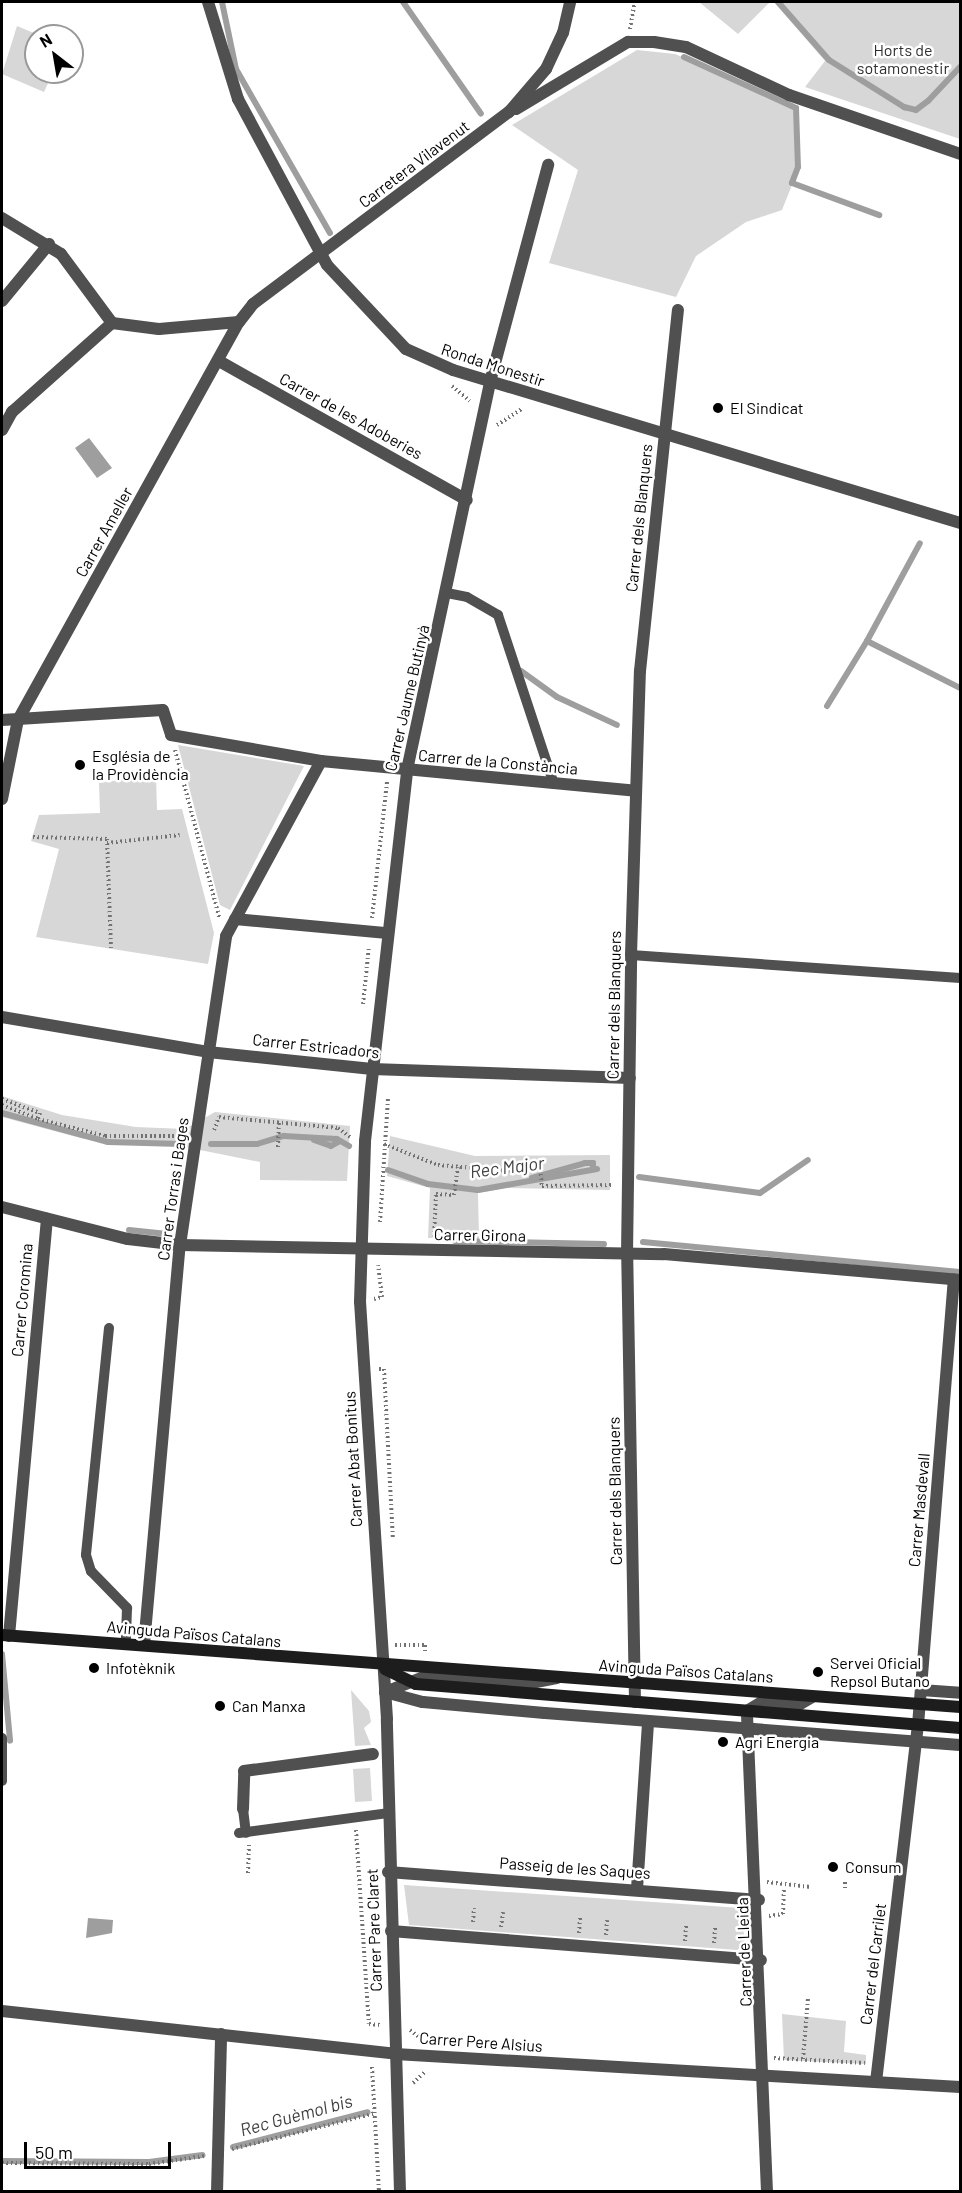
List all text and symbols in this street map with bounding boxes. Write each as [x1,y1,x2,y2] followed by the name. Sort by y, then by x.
[24,24,84,84] north arrow
[36,29,55,51] text: N
[857,40,949,78] park label: Horts de sotamonestir
[355,116,473,212] street label: Carretera Vilavenut
[439,339,547,391] street label: Ronda Monestir
[276,369,426,463] street label: Carrer de les Adoberies
[730,398,804,418] place label: El Sindicat
[711,401,725,415] marker: El Sindicat
[622,443,656,593] street label: Carrer dels Blanquers
[71,484,137,580] street label: Carrer Ameller
[381,623,433,773] street label: Carrer Jaume Butinyà
[417,745,579,779] street label: Carrer de la Constància
[92,746,189,784] place label: Església de la Providència
[73,758,87,772] marker: Església de la Providència
[603,931,625,1079] street label: Carrer dels Blanquers
[252,1030,380,1062] street label: Carrer Estricadors
[153,1116,193,1262] street label: Carrer Torras i Bages
[469,1152,545,1182] water label: Rec Major
[434,1225,526,1245] street label: Carrer Girona
[7,1242,37,1358] street label: Carrer Coromina
[340,1391,366,1527] street label: Carrer Abat Bonitus
[604,1417,626,1565] street label: Carrer dels Blanquers
[904,1452,934,1568] street label: Carrer Masdevall
[106,1617,282,1651] street label: Avinguda Països Catalans
[830,1653,930,1691] place label: Servei Oficial Repsol Butano
[598,1655,774,1687] street label: Avinguda Països Catalans
[106,1658,175,1678] place label: Infotèknik
[87,1661,101,1675] marker: Infotèknik
[811,1665,825,1679] marker: Servei Oficial Repsol Butano
[232,1696,306,1716] place label: Can Manxa
[213,1699,227,1713] marker: Can Manxa
[735,1732,819,1752] place label: Agri Energia
[716,1735,730,1749] marker: Agri Energia
[499,1853,651,1883] street label: Passeig de les Saques
[845,1857,902,1877] place label: Consum
[826,1860,840,1874] marker: Consum
[362,1868,386,1992] street label: Carrer Pare Claret
[732,1897,756,2007] street label: Carrer de Lleida
[856,1902,890,2026] street label: Carrer del Carrilet
[419,2028,543,2056] street label: Carrer Pere Alsius
[237,2090,355,2140] water label: Rec Guèmol bis
[27,2130,174,2168] scale bar
[35,2141,73,2163] text: 50 m

